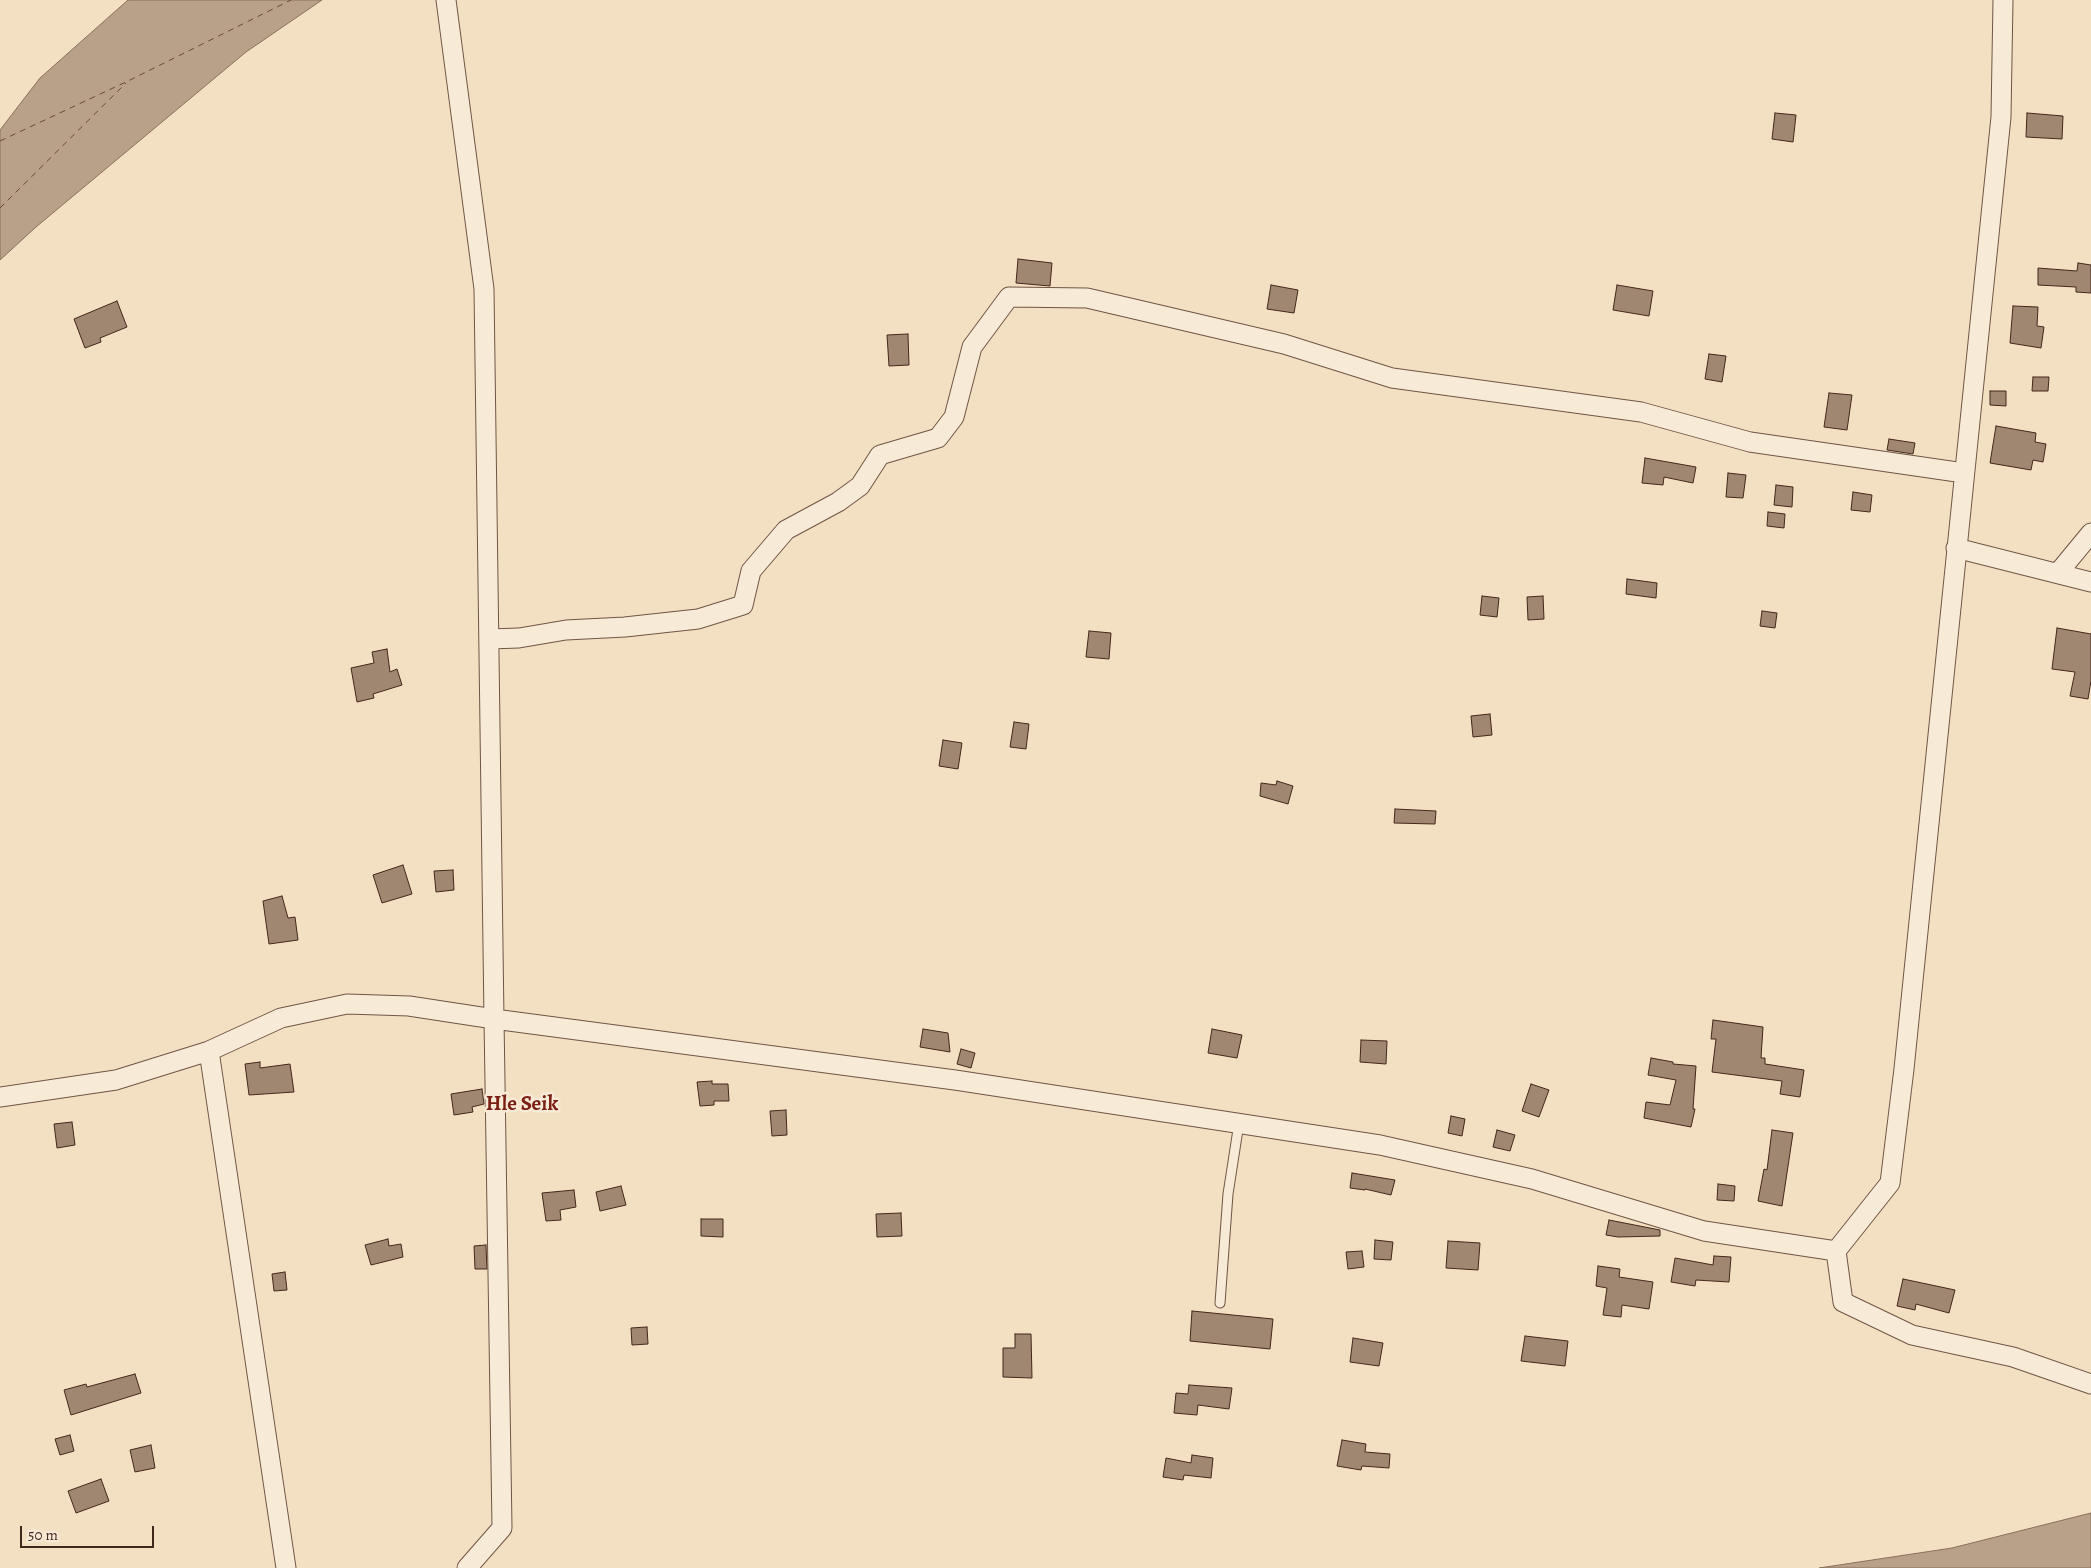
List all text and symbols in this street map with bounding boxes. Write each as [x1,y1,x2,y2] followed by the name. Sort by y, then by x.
[486,1092,558,1118] district label: Hle Seik
[22,1516,156,1548] scale bar
[28,1525,58,1545] text: 50 m

